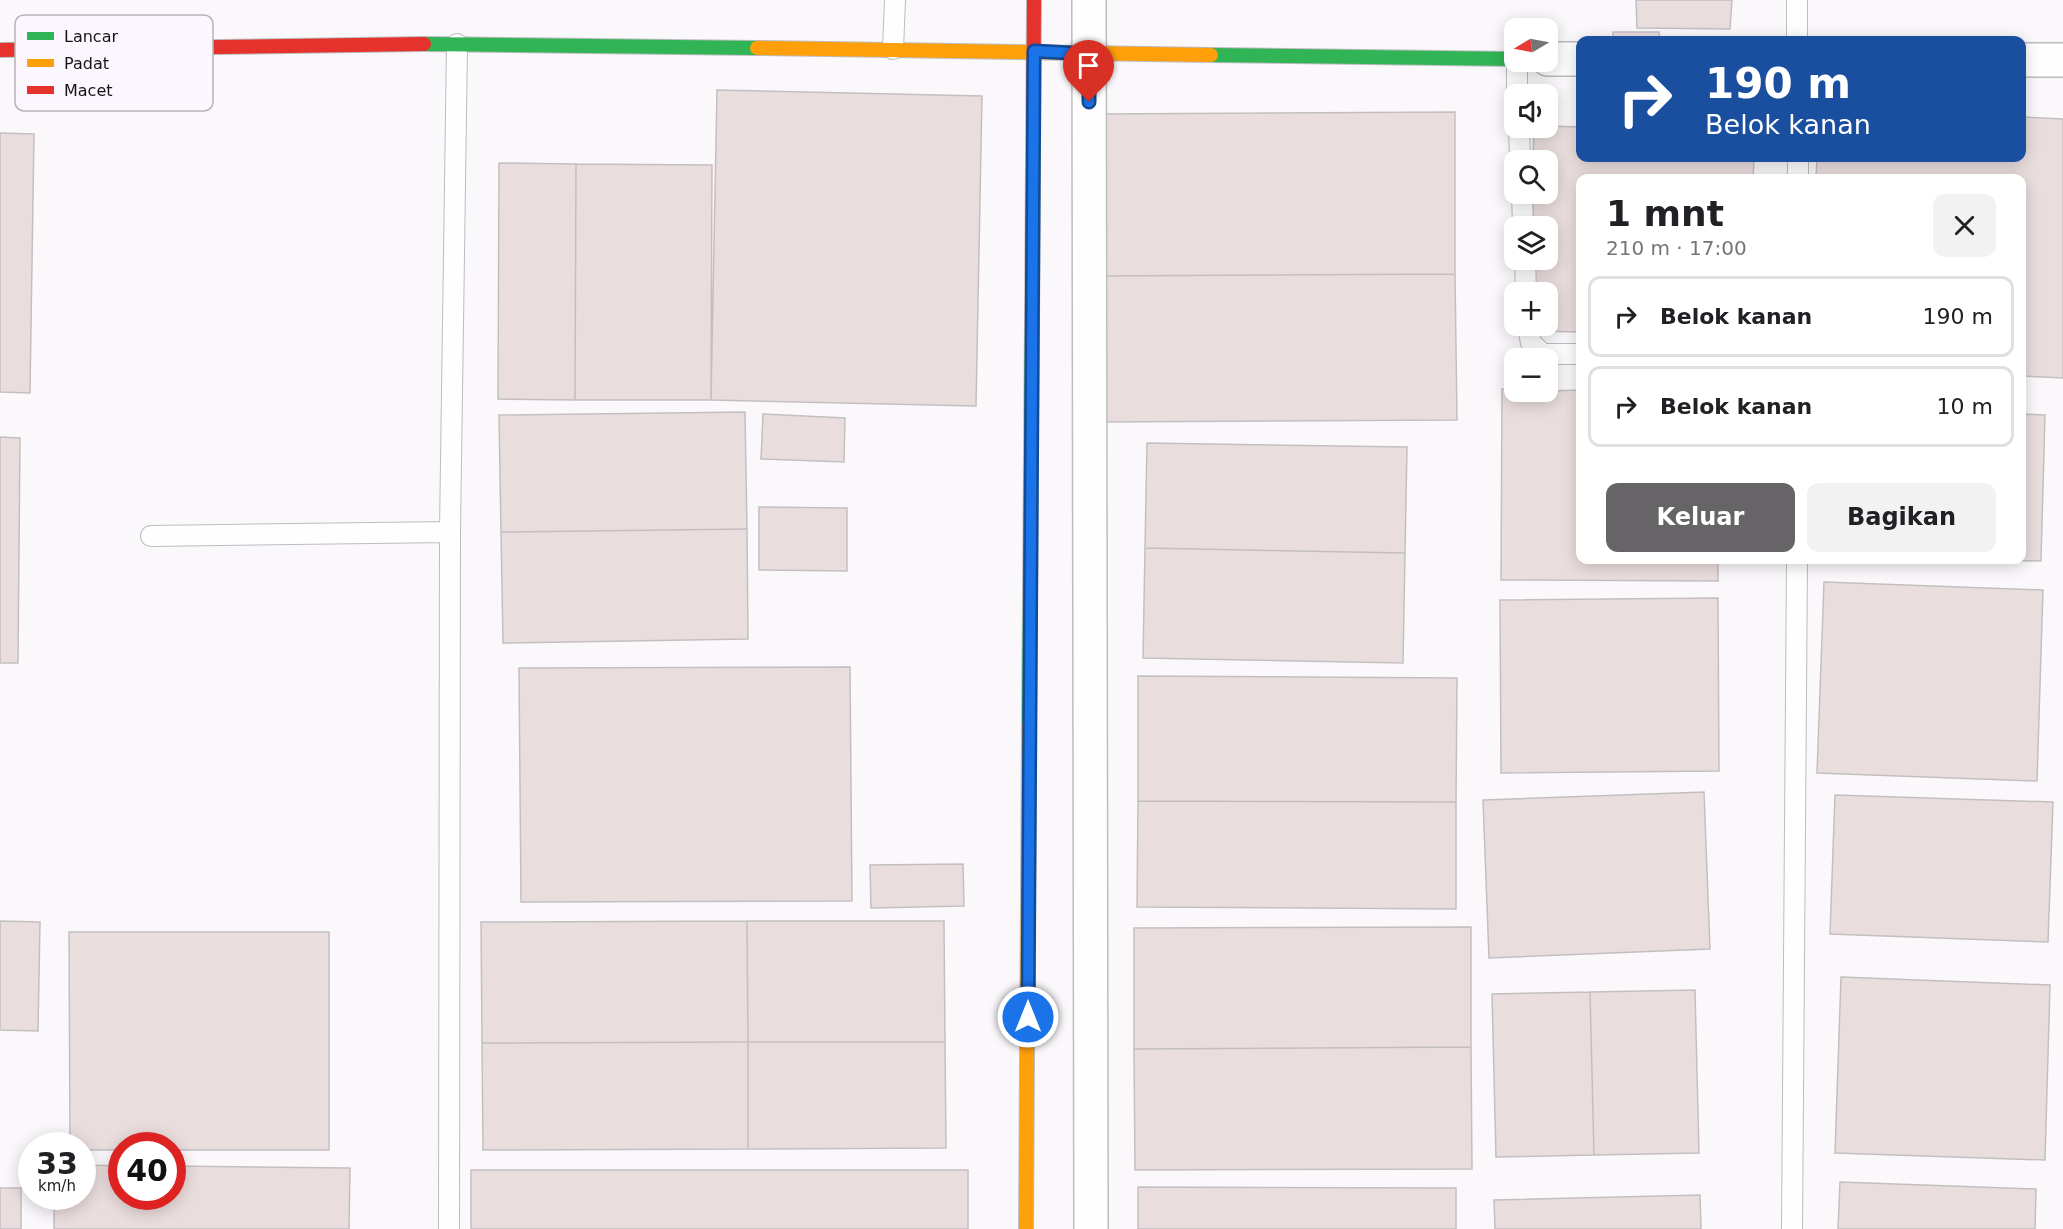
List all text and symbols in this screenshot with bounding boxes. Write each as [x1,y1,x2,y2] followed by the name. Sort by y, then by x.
[15,15,213,111] legend
[1504,18,1558,72] north arrow
[1504,18,1558,402] map controls
[64,27,118,46] text: Lancar
[1063,40,1114,102] pin
[1072,49,1105,82] icon: arrive
[64,54,109,73] text: Padat
[1705,59,1851,108] text: 190 m
[1606,60,1684,138] icon: right
[64,81,113,100] text: Macet
[1504,84,1558,138] button: sound
[1705,109,1871,140] text: Belok kanan
[1504,150,1558,204] button: search
[1606,193,1724,234] text: 1 mnt
[1933,194,1996,257] button: close
[1504,216,1558,270] button: layers
[1606,236,1747,260] text: 210 m · 17:00
[1504,282,1558,336] button: +
[1609,300,1642,333] icon: right
[1660,304,1812,329] text: Belok kanan
[1923,304,1993,329] text: 190 m
[1504,348,1558,402] button: −
[1609,390,1642,423] icon: right
[1660,394,1812,419] text: Belok kanan
[1937,394,1993,419] text: 10 m
[1606,483,1795,552] button: Keluar
[1807,483,1996,552] button: Bagikan
[996,985,1060,1049] position arrow
[108,1132,186,1210] speed limit sign: 40
[36,1146,78,1181] text: 33
[38,1177,76,1195] text: km/h

